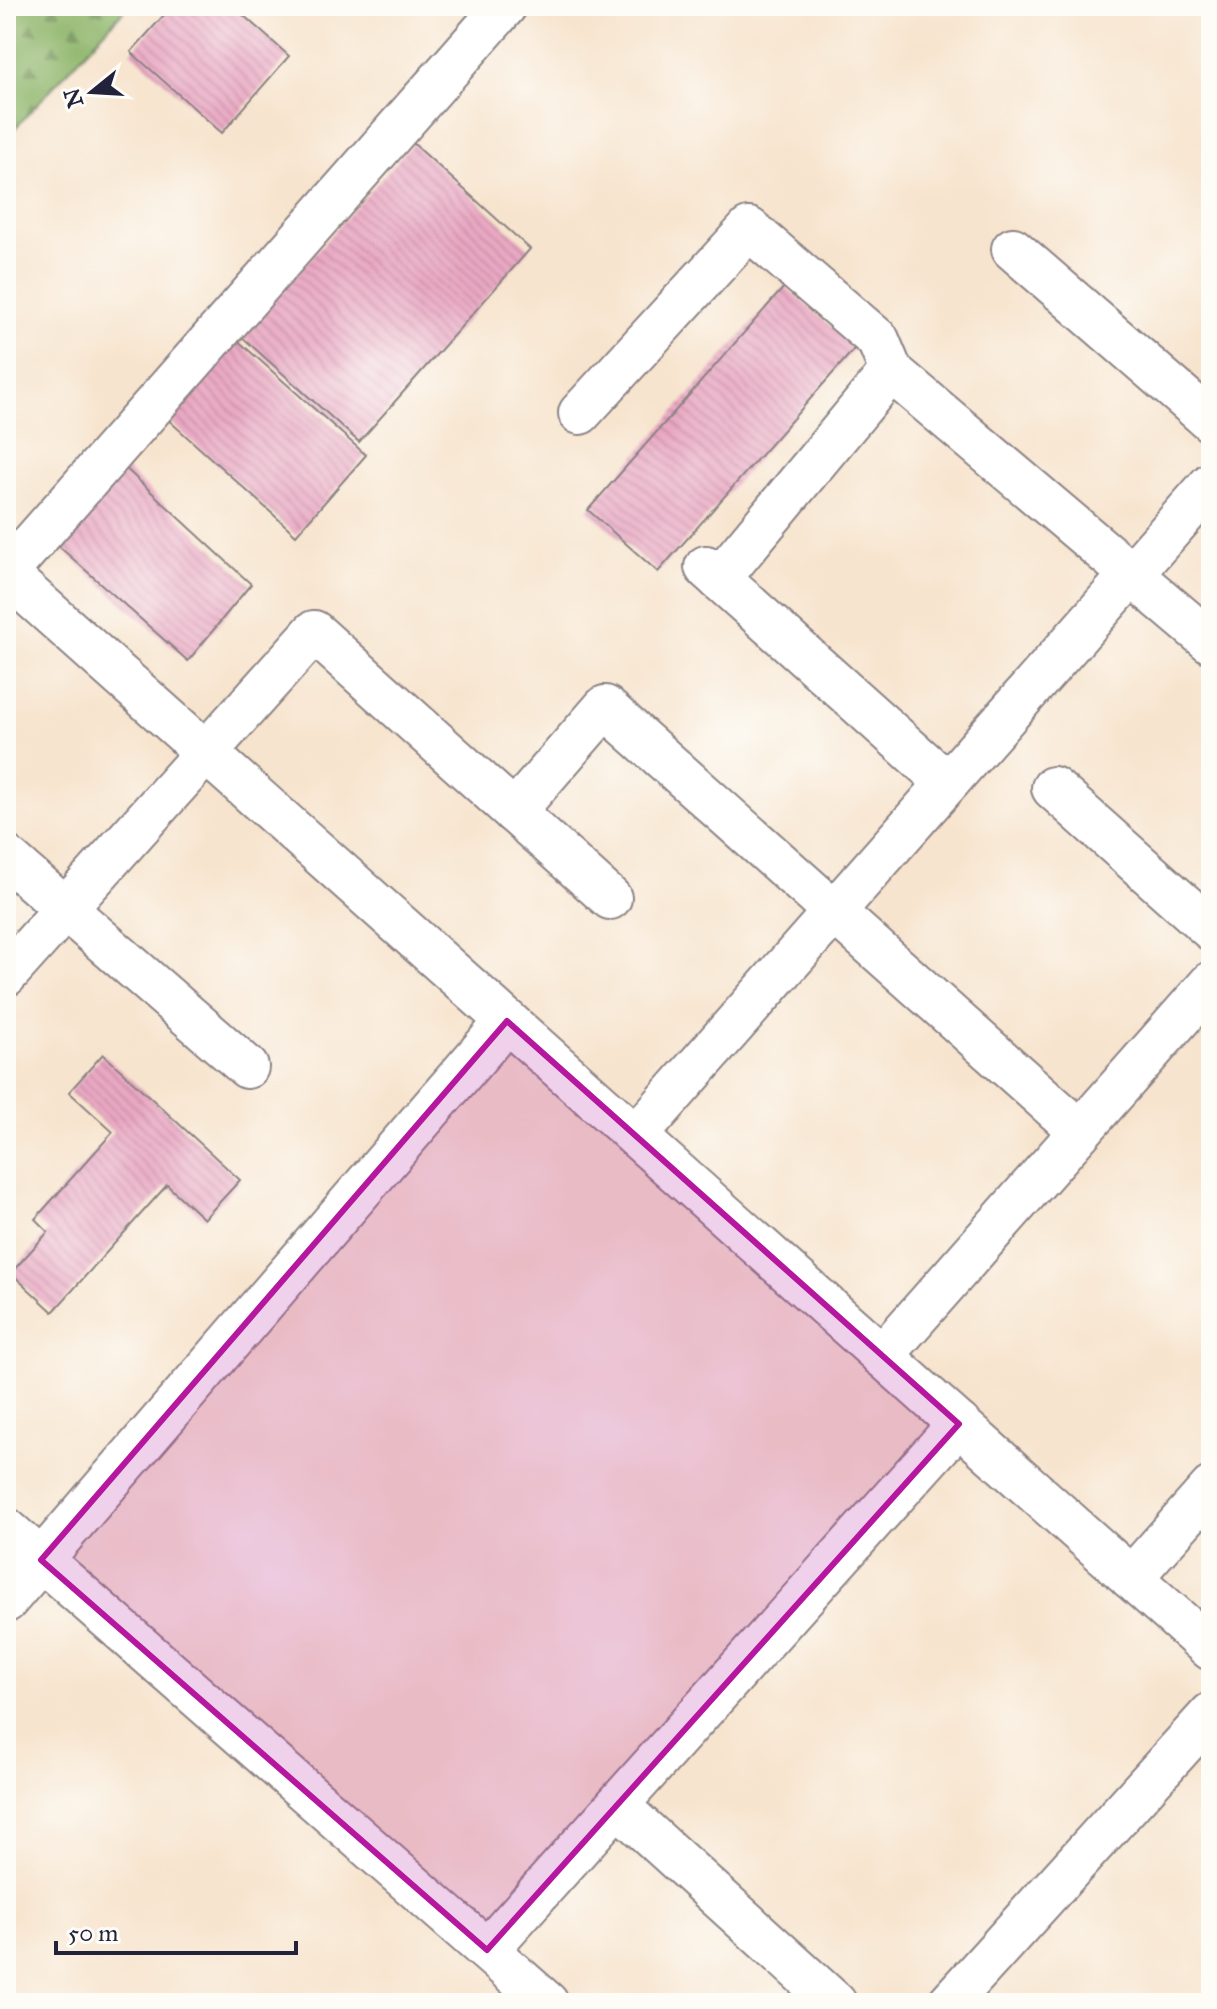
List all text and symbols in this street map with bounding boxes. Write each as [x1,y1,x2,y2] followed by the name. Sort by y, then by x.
[52,52,132,132] north arrow
[58,85,89,111] text: N
[56,1905,296,1955] scale bar
[68,1918,118,1948] text: 50 m

